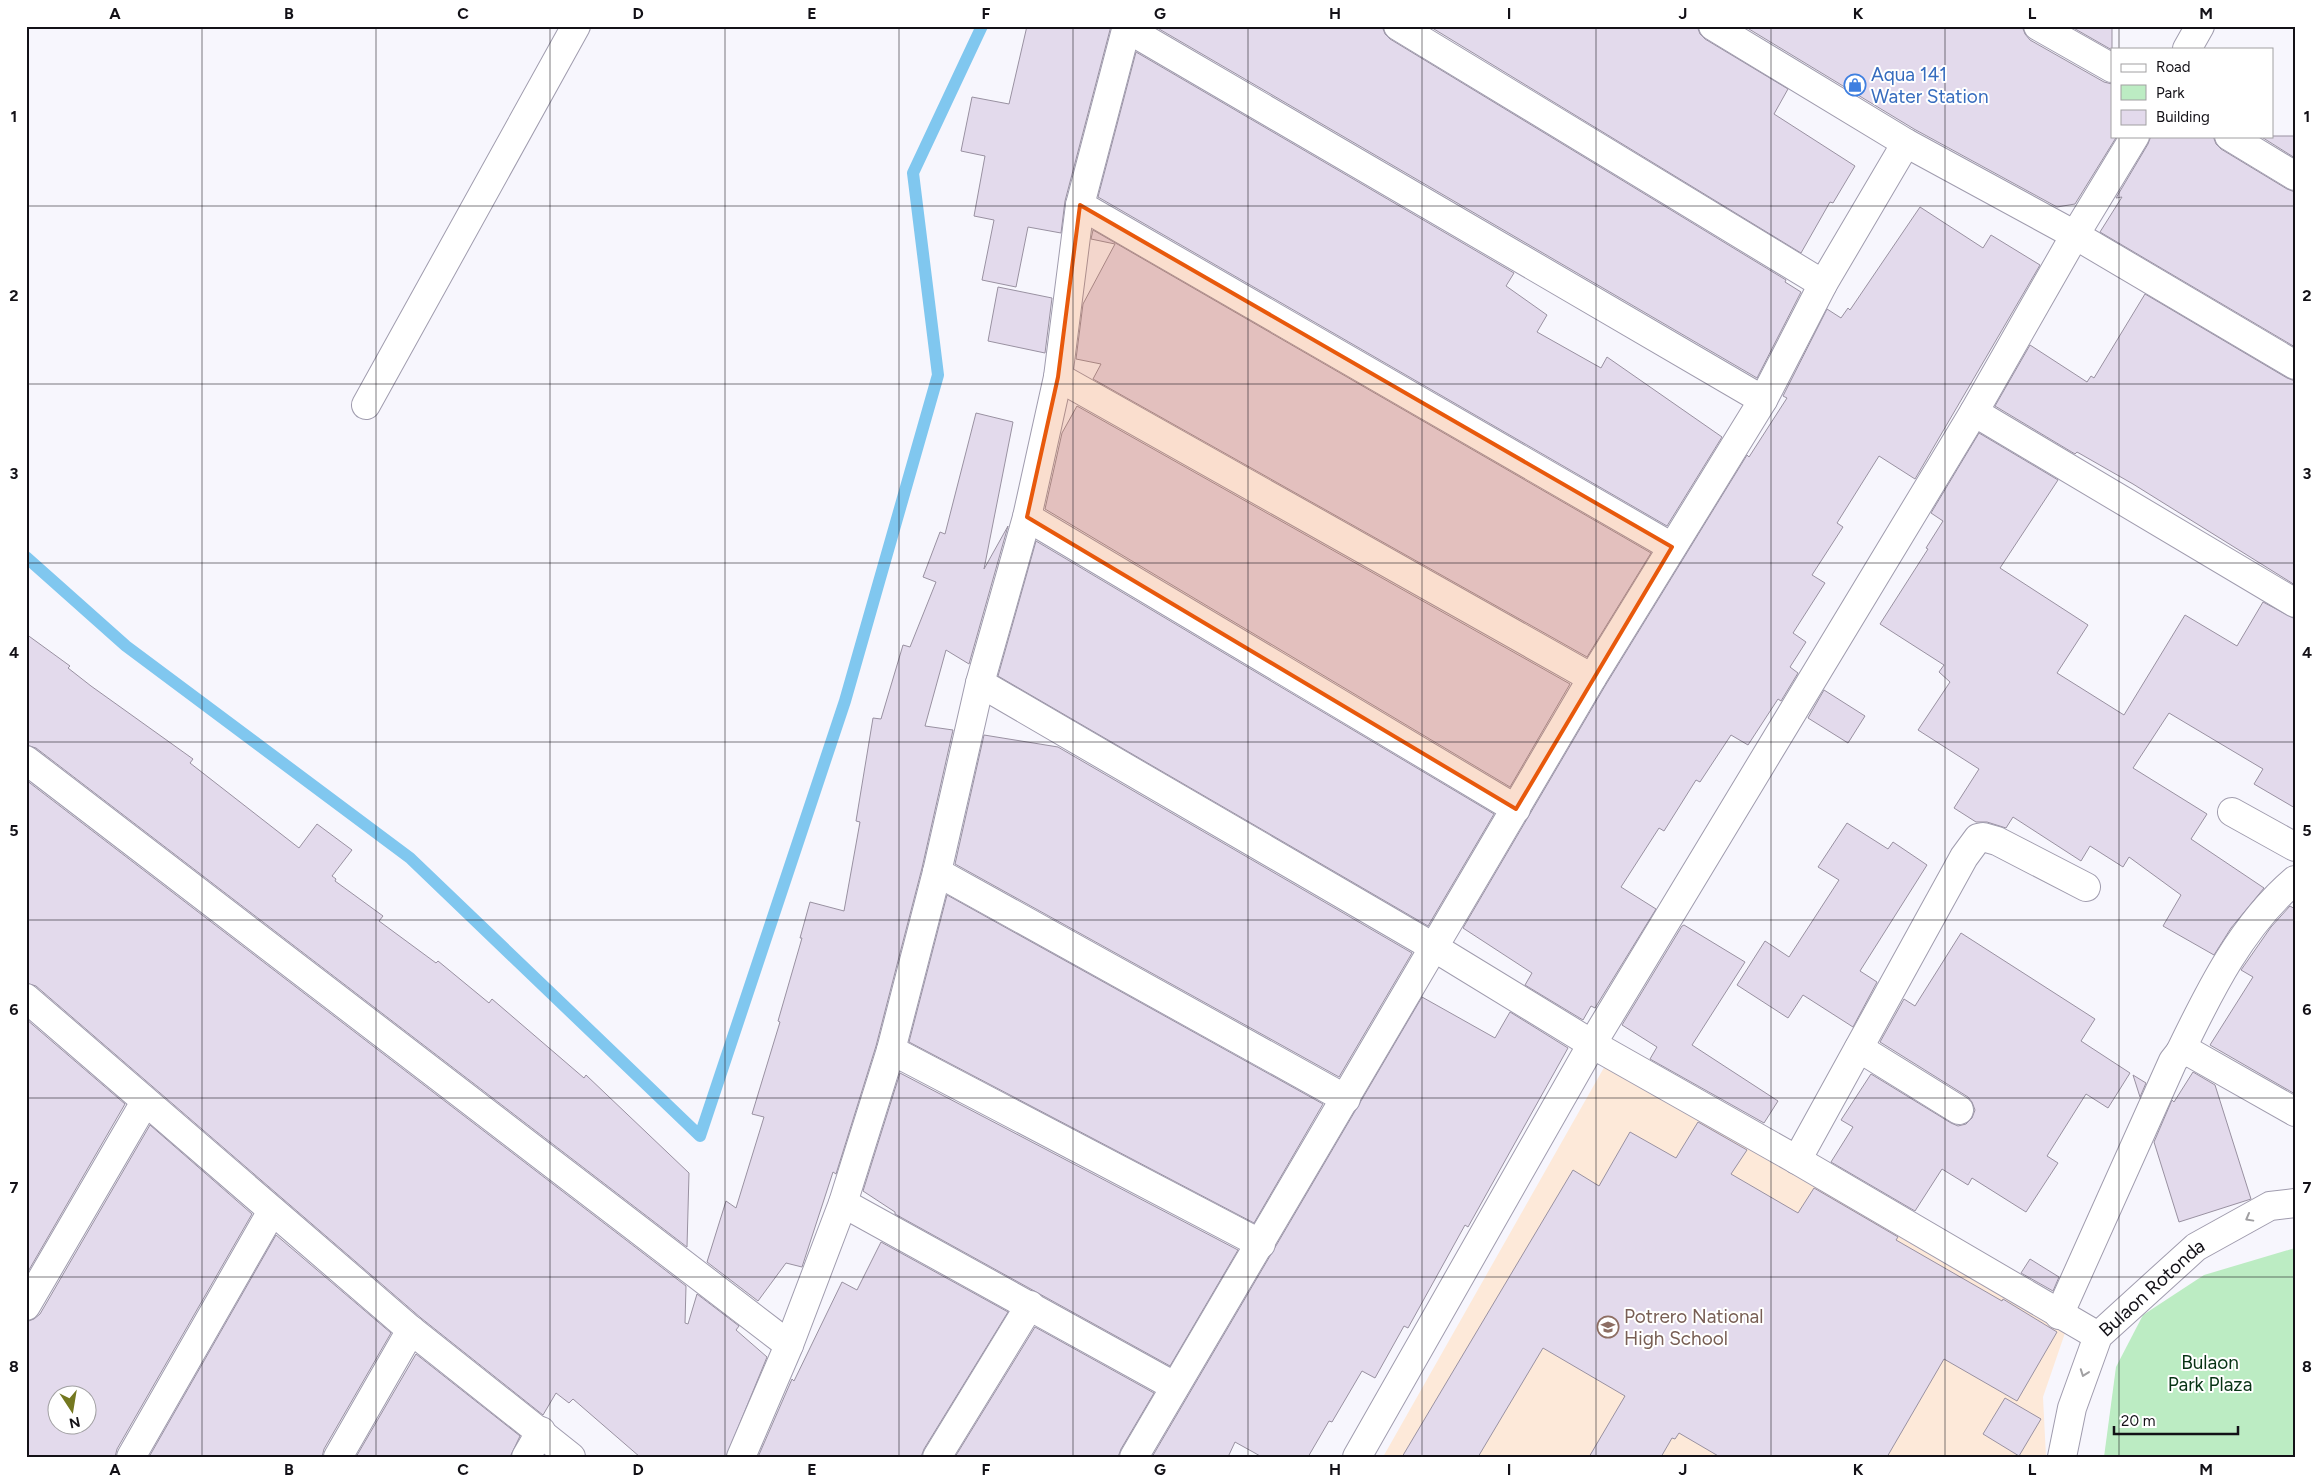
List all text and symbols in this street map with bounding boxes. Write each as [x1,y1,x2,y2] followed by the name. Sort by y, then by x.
[109,4,121,23] text: A
[284,4,294,23] text: B
[457,4,469,23] text: C
[632,4,644,23] text: D
[807,4,817,23] text: E
[982,4,991,23] text: F
[1154,4,1166,23] text: G
[1329,4,1341,23] text: H
[1507,4,1511,23] text: I
[1679,4,1687,23] text: J
[1853,4,1864,23] text: K
[2028,4,2037,23] text: L
[2199,4,2213,23] text: M
[2111,48,2274,138] legend
[2156,58,2191,76] text: Road
[1871,63,1988,108] place label: Aqua 141 Water Station
[1843,73,1867,97] shop icon: Aqua 141 Water Station
[2156,84,2185,102] text: Park
[11,107,17,126] text: 1
[2304,107,2310,126] text: 1
[2156,108,2210,126] text: Building
[9,286,19,305] text: 2
[2302,286,2312,305] text: 2
[10,464,19,483] text: 3
[2303,464,2312,483] text: 3
[9,643,19,662] text: 4
[2302,643,2312,662] text: 4
[9,821,19,840] text: 5
[2302,821,2312,840] text: 5
[9,1000,19,1019] text: 6
[2302,1000,2312,1019] text: 6
[10,1178,19,1197] text: 7
[2303,1178,2312,1197] text: 7
[2246,1211,2255,1221] one-way arrow
[2094,1233,2208,1341] street label: Bulaon Rotonda
[1624,1305,1763,1350] place label: Potrero National High School
[1596,1315,1620,1339] school or university icon: Potrero National High School
[2168,1351,2252,1396] park label: Bulaon Park Plaza
[9,1357,19,1376] text: 8
[2302,1357,2312,1376] text: 8
[2080,1368,2091,1377] one-way arrow
[48,1386,98,1436] north arrow
[2114,1403,2237,1435] scale bar
[2121,1412,2155,1430] text: 20 m
[68,1413,82,1432] text: N
[109,1460,121,1479] text: A
[284,1460,294,1479] text: B
[457,1460,469,1479] text: C
[632,1460,644,1479] text: D
[807,1460,817,1479] text: E
[982,1460,991,1479] text: F
[1154,1460,1166,1479] text: G
[1329,1460,1341,1479] text: H
[1507,1460,1511,1479] text: I
[1679,1460,1687,1479] text: J
[1853,1460,1864,1479] text: K
[2028,1460,2037,1479] text: L
[2199,1460,2213,1479] text: M

